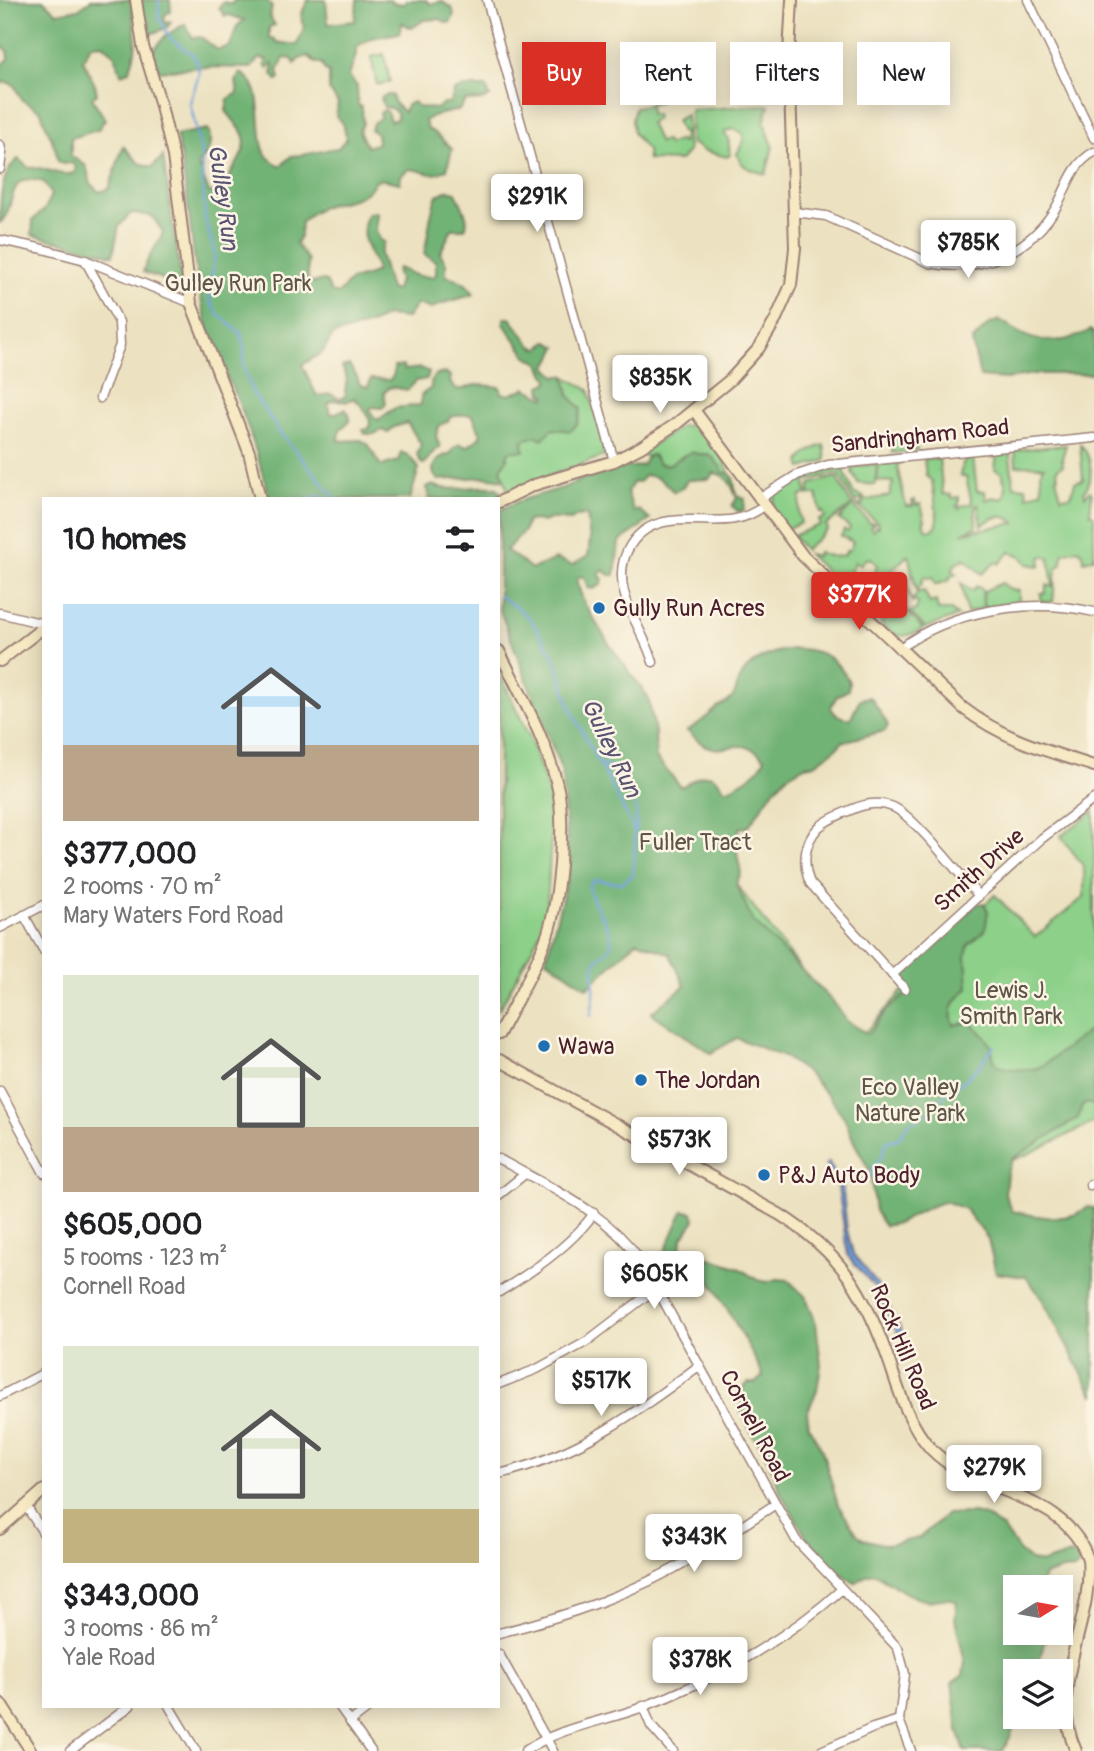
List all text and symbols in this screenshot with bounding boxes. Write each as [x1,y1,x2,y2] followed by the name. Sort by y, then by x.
[522,42,606,105] chip: Buy
[620,42,716,105] chip: Rent
[730,42,843,105] chip: Filters
[857,42,950,105] chip: New
[201,142,245,253] water label: Gulley Run
[488,174,586,234] pin: $291K
[507,182,567,211] text: $291K
[919,220,1017,280] pin: $785K
[937,228,999,257] text: $785K
[164,269,312,298] park label: Gulley Run Park
[611,356,709,415] pin: $835K
[628,363,692,392] text: $835K
[829,412,1011,460] street label: Sandringham Road
[441,520,479,558] icon: filters
[63,521,186,558] text: 10 homes
[810,572,908,632] pin: $377K
[827,580,891,609] text: $377K
[613,594,764,623] place label: Gully Run Acres
[591,600,607,616] marker: Gully Run Acres
[208,649,334,775] icon: home
[575,694,648,803] water label: Gulley Run
[928,821,1031,918] street label: Smith Drive
[639,828,752,857] park label: Fuller Tract
[63,835,197,872] text: $377,000
[63,872,222,901] text: 2 rooms · 70 m²
[63,901,284,930] text: Mary Waters Ford Road
[959,976,1063,1031] park label: Lewis J. Smith Park
[208,1020,334,1146] icon: home
[558,1032,615,1061] place label: Wawa
[536,1038,552,1054] marker: Wawa
[655,1066,760,1095] place label: The Jordan
[633,1072,649,1088] marker: The Jordan
[855,1073,966,1128] park label: Eco Valley Nature Park
[630,1118,728,1177] pin: $573K
[647,1125,711,1154] text: $573K
[778,1161,920,1190] place label: P&J Auto Body
[756,1167,772,1183] marker: P&J Auto Body
[63,1206,203,1243] text: $605,000
[63,1243,227,1272] text: 5 rooms · 123 m²
[605,1252,703,1311] pin: $605K
[620,1259,688,1288] text: $605K
[63,1272,186,1301] text: Cornell Road
[863,1280,943,1414] street label: Rock Hill Road
[552,1358,650,1418] pin: $517K
[713,1365,797,1487] street label: Cornell Road
[571,1366,631,1395] text: $517K
[208,1391,334,1517] icon: home
[945,1446,1043,1505] pin: $279K
[962,1453,1026,1482] text: $279K
[645,1514,743,1574] pin: $343K
[661,1522,727,1551] text: $343K
[1003,1575,1073,1645] north arrow
[1003,1575,1073,1729] map controls
[63,1577,199,1614] text: $343,000
[63,1614,219,1643] text: 3 rooms · 86 m²
[651,1638,749,1697] pin: $378K
[63,1643,156,1672] text: Yale Road
[669,1645,731,1674] text: $378K
[1003,1659,1073,1729] button: layers

